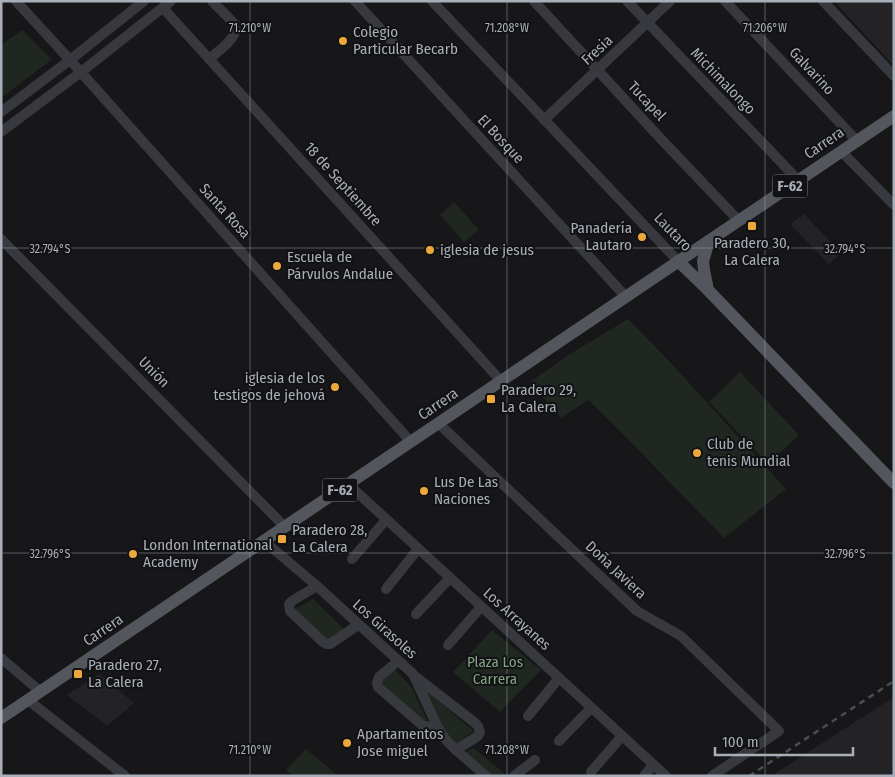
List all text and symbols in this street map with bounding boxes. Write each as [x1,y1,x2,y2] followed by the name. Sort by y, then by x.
[229,21,271,35] text: 71.210°W
[485,21,529,35] text: 71.208°W
[743,21,787,35] text: 71.206°W
[353,23,458,58] place label: Colegio Particular Becarb
[578,31,616,69] street label: Fresia
[337,35,349,47] marker: Colegio Particular Becarb
[687,44,759,118] street label: Michimalongo
[786,44,839,99] street label: Galvarino
[624,78,670,124] street label: Tucapel
[474,111,528,167] street label: El Bosque
[801,123,847,163] street label: Carrera
[301,138,385,230] street label: 18 de Septiembre
[772,175,808,198] road number: F-62
[196,180,254,242] street label: Santa Rosa
[650,209,696,255] street label: Lautaro
[571,219,632,254] place label: Panadería Lautaro
[746,220,758,232] marker: Paradero 30, La Calera
[636,231,648,243] marker: Panadería Lautaro
[714,234,790,269] place label: Paradero 30, La Calera
[440,241,534,259] place label: iglesia de jesus
[30,242,71,256] text: 32.794°S
[825,242,866,256] text: 32.794°S
[424,244,436,256] marker: iglesia de jesus
[287,248,393,283] place label: Escuela de Párvulos Andalue
[271,260,283,272] marker: Escuela de Párvulos Andalue
[135,353,173,391] street label: Unión
[213,369,325,404] place label: iglesia de los testigos de jehová
[329,381,341,393] marker: iglesia de los testigos de jehová
[501,381,576,416] place label: Paradero 29, La Calera
[415,384,461,424] street label: Carrera
[485,393,497,405] marker: Paradero 29, La Calera
[707,435,790,470] place label: Club de tenis Mundial
[691,447,703,459] marker: Club de tenis Mundial
[434,473,498,508] place label: Lus De Las Naciones
[322,478,358,502] road number: F-62
[418,485,430,497] marker: Lus De Las Naciones
[292,521,367,556] place label: Paradero 28, La Calera
[276,533,288,545] marker: Paradero 28, La Calera
[143,536,273,571] place label: London International Academy
[582,537,650,603] street label: Doña Javiera
[29,547,71,561] text: 32.796°S
[824,547,866,561] text: 32.796°S
[127,548,139,560] marker: London International Academy
[479,584,555,654] street label: Los Arrayanes
[349,595,421,663] street label: Los Girasoles
[80,610,126,650] street label: Carrera
[467,653,523,688] park label: Plaza Los Carrera
[88,656,162,691] place label: Paradero 27, La Calera
[72,668,84,680] marker: Paradero 27, La Calera
[715,724,852,756] scale bar
[357,725,443,760] place label: Apartamentos Jose miguel
[722,733,759,751] text: 100 m
[341,737,353,749] marker: Apartamentos Jose miguel
[229,743,271,757] text: 71.210°W
[485,743,529,757] text: 71.208°W

